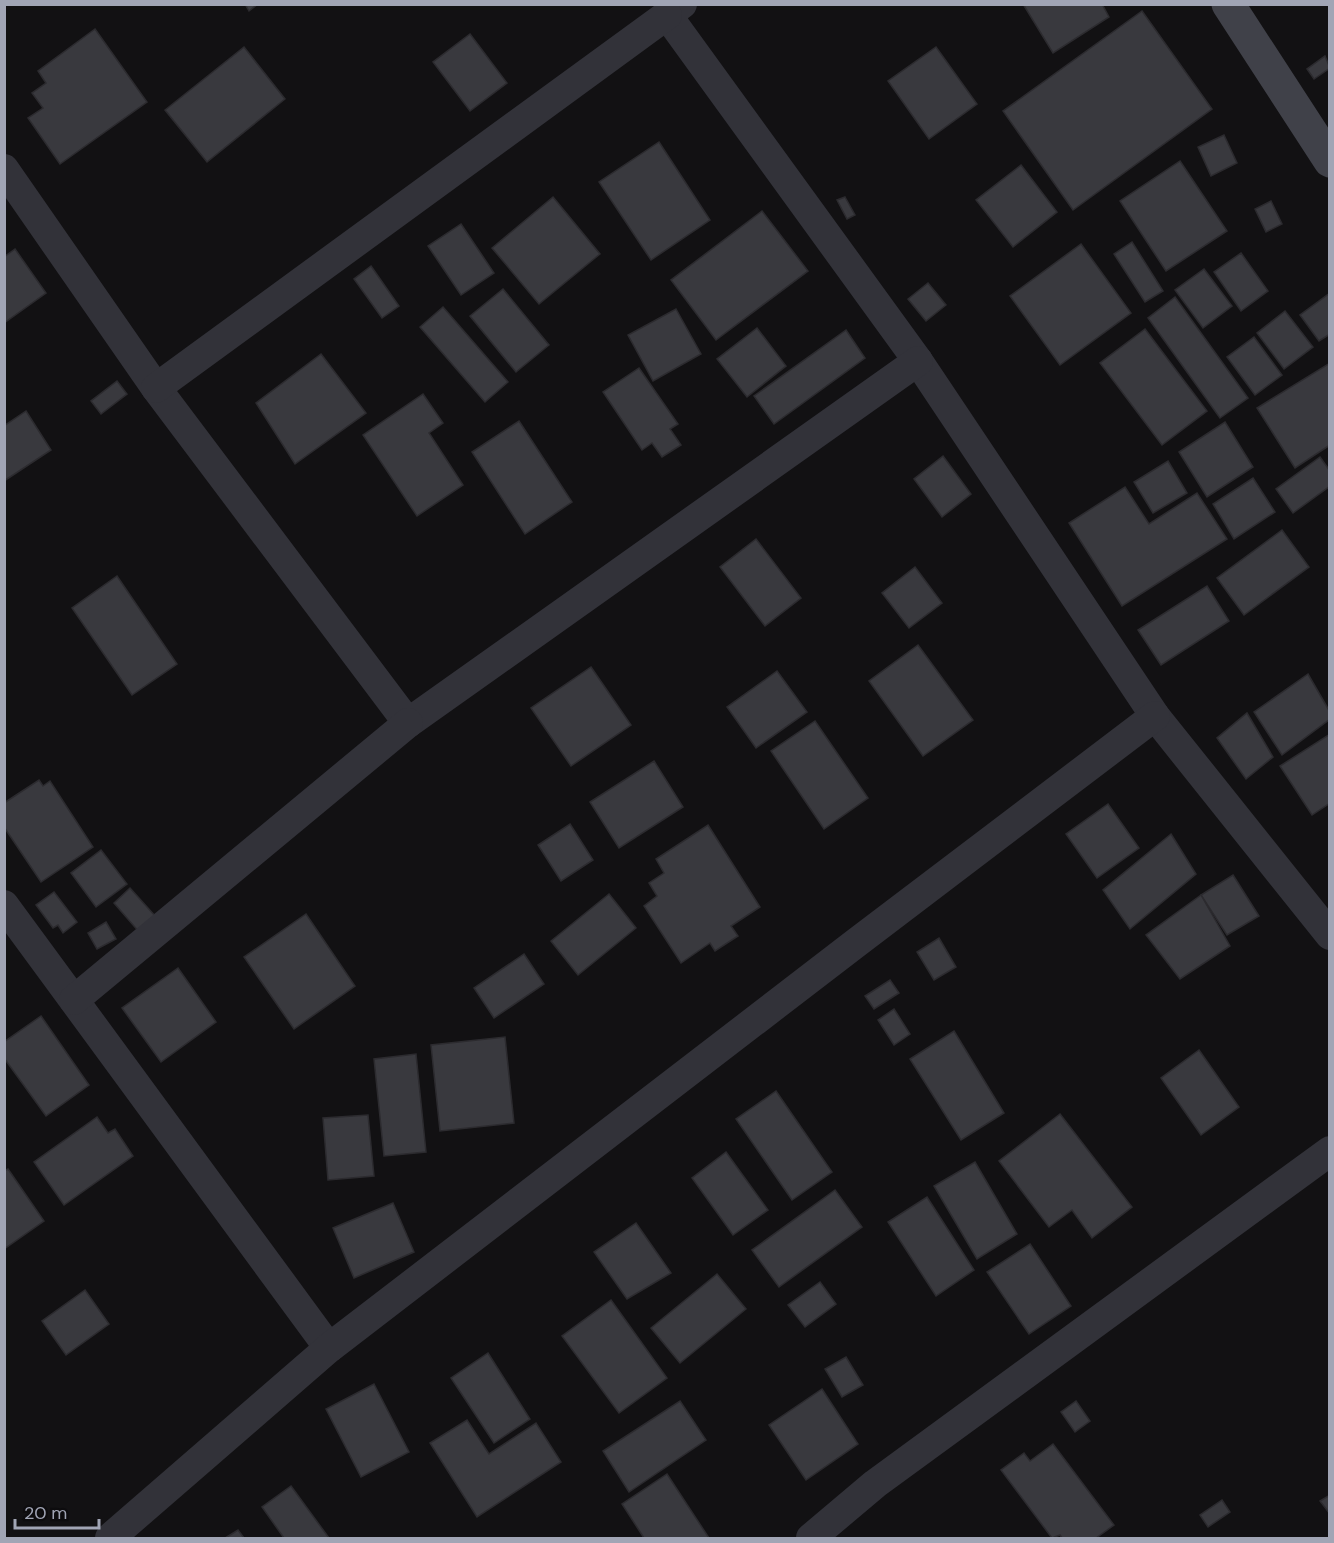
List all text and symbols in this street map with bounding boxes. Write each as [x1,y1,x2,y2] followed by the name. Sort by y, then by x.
[15,1492,99,1530] scale bar
[24,1501,67,1525] text: 20 m

